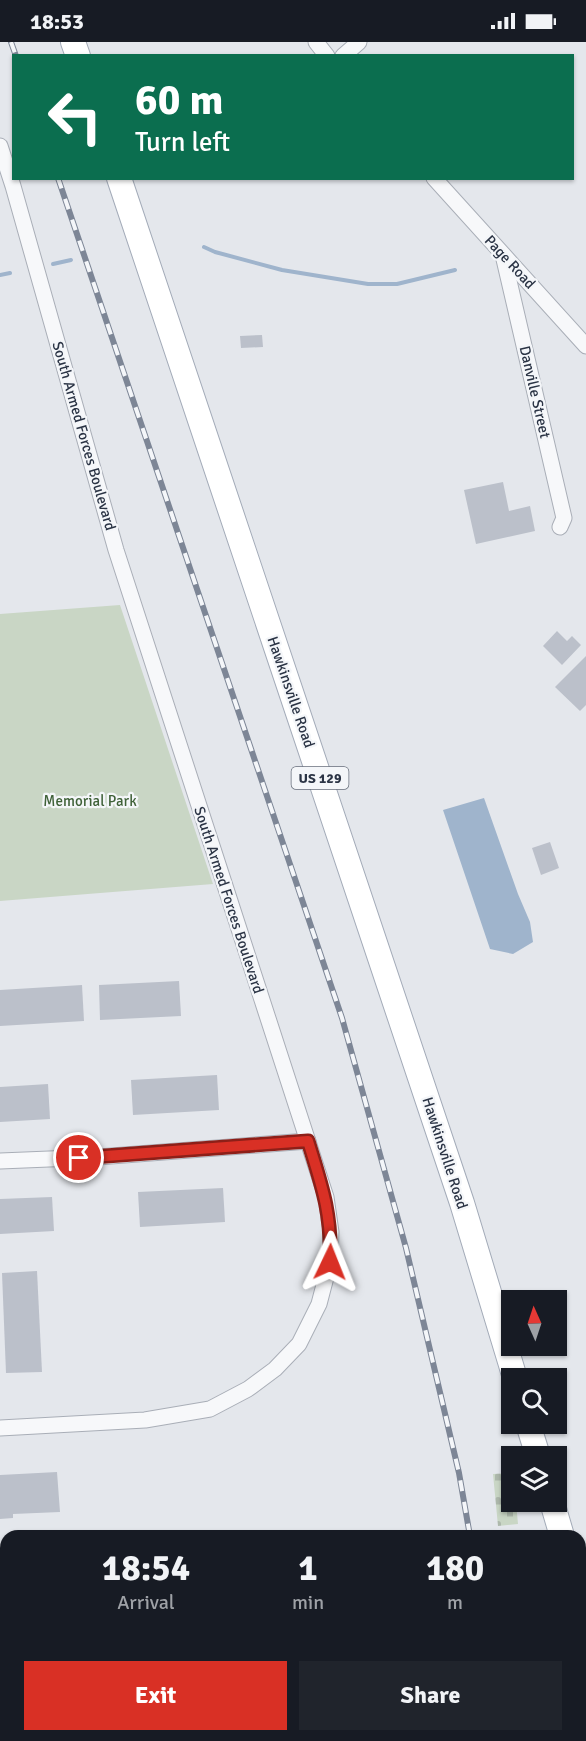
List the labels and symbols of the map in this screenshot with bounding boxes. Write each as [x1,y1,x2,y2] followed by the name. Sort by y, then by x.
[481,232,539,293] street label: Page Road
[48,339,120,533] street label: South Armed Forces Boulevard
[516,344,554,440] street label: Danville Street
[263,634,319,750] street label: Hawkinsville Road
[292,767,348,789] road number: US 129
[43,792,137,810] park label: Memorial Park
[190,804,268,996] street label: South Armed Forces Boulevard
[418,1095,472,1211] street label: Hawkinsville Road
[53,1132,104,1183] pin
[298,1230,362,1294] position arrow
[501,1290,567,1356] north arrow

